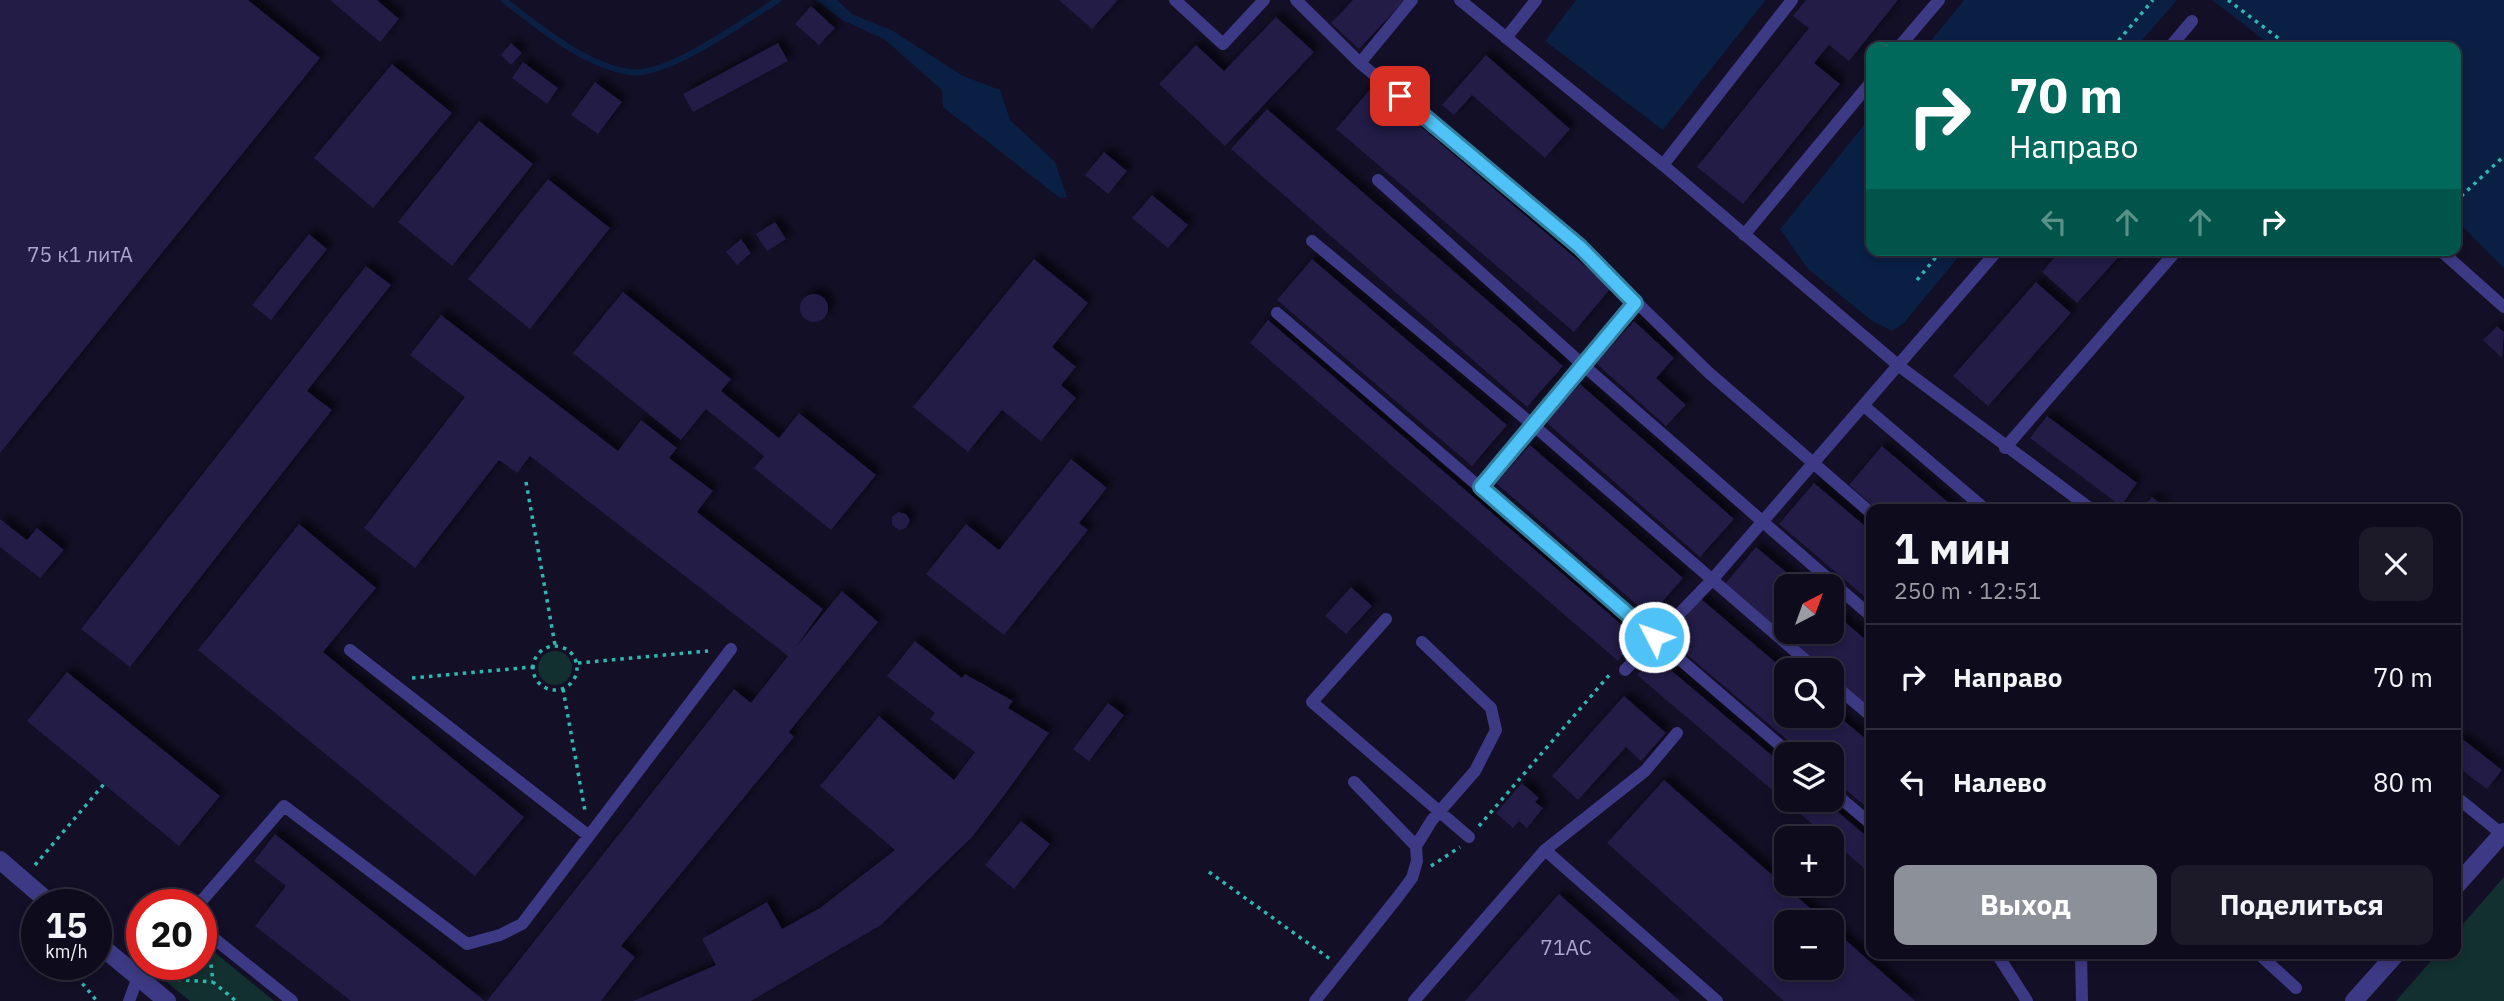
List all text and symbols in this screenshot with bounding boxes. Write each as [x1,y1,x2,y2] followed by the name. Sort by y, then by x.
[2009,63,2123,126] text: 70 m
[1370,66,1430,126] pin
[1894,70,1985,161] icon: right
[1381,77,1419,115] icon: arrive
[2009,125,2138,167] text: Направо
[2035,203,2073,241] icon: left
[2108,203,2146,241] icon: ahead
[2181,203,2219,241] icon: ahead
[2254,203,2292,241] icon: right
[27,240,133,268] house number: 75 к1 литА
[1894,521,2011,576] text: 1 мин
[2359,527,2433,601] button: close
[1774,574,1844,644] north arrow
[1774,574,1844,980] map controls
[1894,575,2041,605] text: 250 m · 12:51
[1617,600,1691,674] position arrow
[1774,658,1844,728] button: search
[1894,658,1932,696] icon: right
[1953,660,2062,694] text: Направо
[2373,660,2433,694] text: 70 m
[1774,742,1844,812] button: layers
[1894,763,1932,801] icon: left
[1953,765,2047,799] text: Налево
[2373,765,2433,799] text: 80 m
[1774,826,1844,896] button: +
[1894,865,2157,945] button: Выход
[2171,865,2433,945] button: Поделиться
[126,889,217,980] speed limit sign: 20
[45,902,88,948] text: 15
[1774,910,1844,980] button: −
[1540,933,1592,961] house number: 71АС
[45,940,88,963] text: km/h

